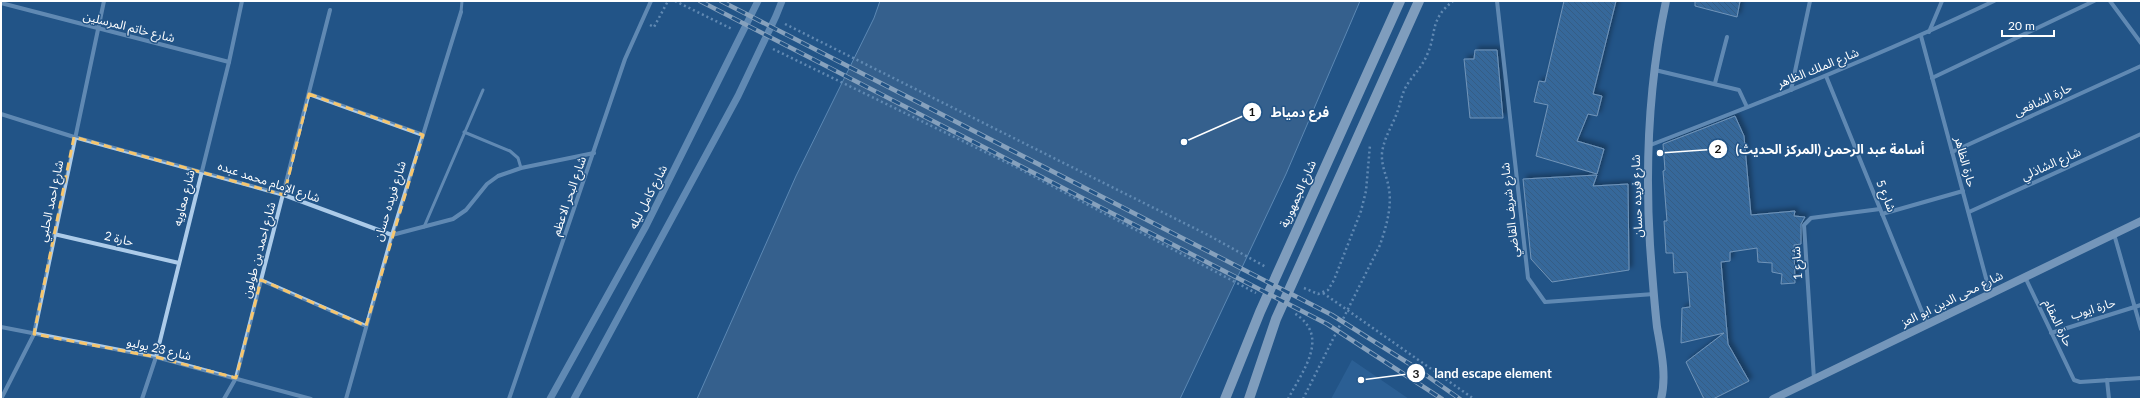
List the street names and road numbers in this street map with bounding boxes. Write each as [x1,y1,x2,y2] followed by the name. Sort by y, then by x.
[81,8,177,47] street label: شارع خاتم المرسلين
[1774,44,1862,93] street label: شارع الملك الظاهر
[2011,80,2074,120] street label: حارة الشافعى
[1951,134,1979,189] street label: حارة الظاهر
[2019,144,2084,186] street label: شارع الشاذلي
[548,154,591,238] street label: شارع البحر الاعظم
[1628,154,1647,238] street label: شارع فريده حسان
[215,158,322,207] street label: شارع الإمام محمد عبده
[1276,158,1321,231] street label: شارع الجمهورية
[35,159,69,244] street label: شارع احمد الحلبي
[370,159,411,243] street label: شارع فريده حسان
[625,162,672,232] street label: شارع كامل ليله
[1497,162,1525,258] street label: شارع شريف القاضي
[169,168,200,228] street label: شارع معاويه
[1871,178,1900,215] street label: شارع 5
[239,200,280,300] street label: شارع احمد بن طولون
[103,228,135,249] street label: حارة 2
[1788,246,1807,280] street label: شارع 1
[1897,267,2006,332] street label: شارع محى الدين ابو العز
[2068,295,2117,323] street label: حارة ايوب
[2039,297,2076,350] street label: حارة المقام
[125,334,193,365] street label: شارع 23 يوليو

